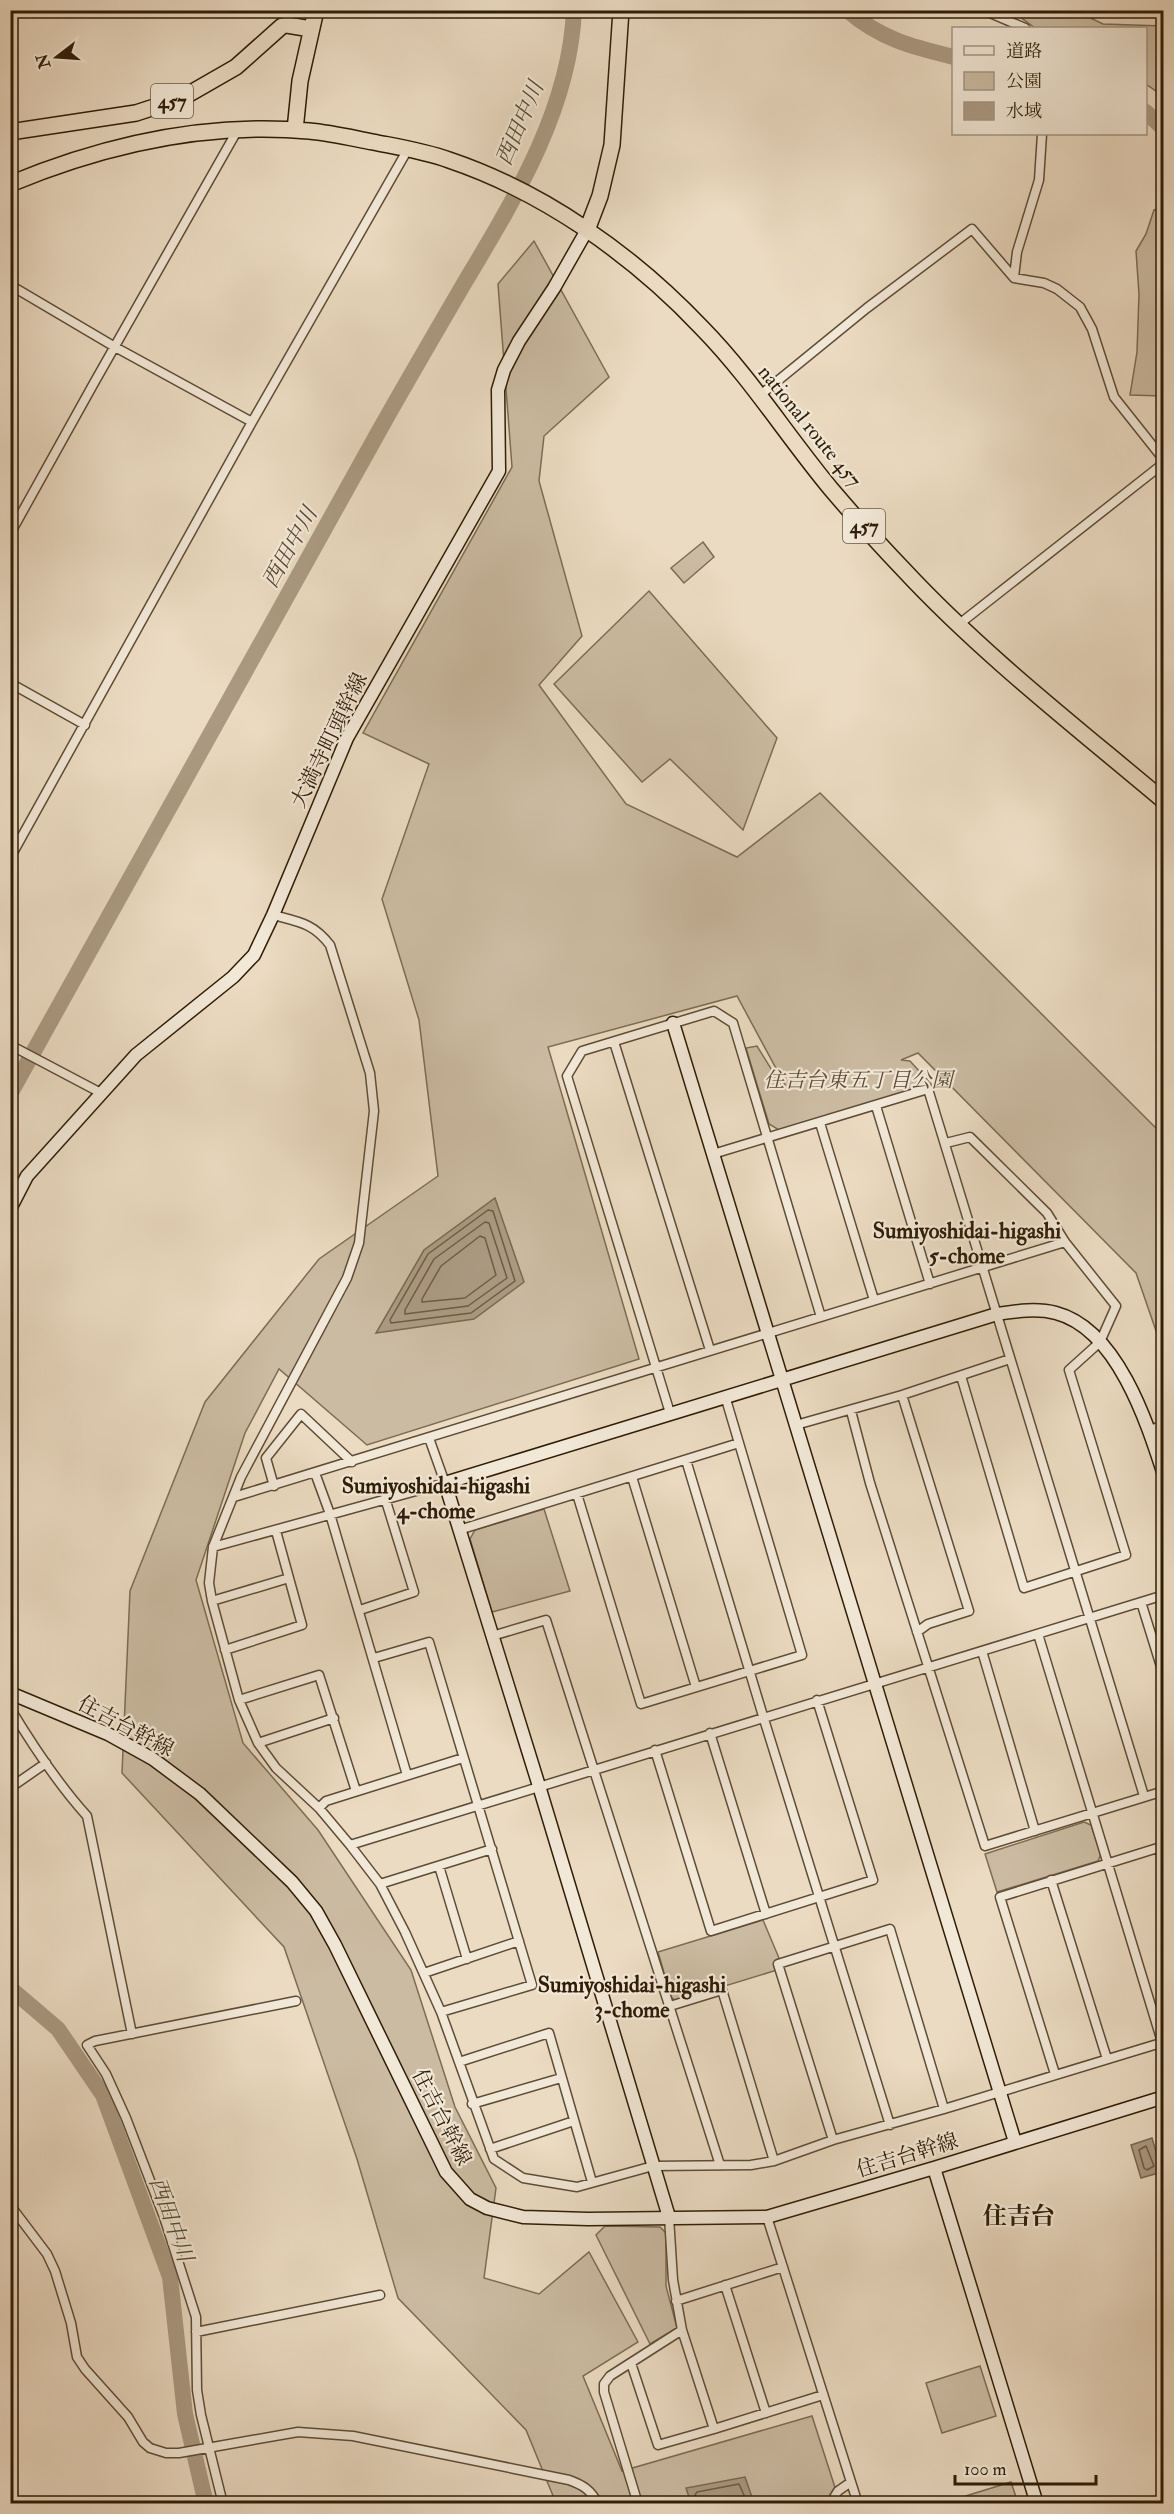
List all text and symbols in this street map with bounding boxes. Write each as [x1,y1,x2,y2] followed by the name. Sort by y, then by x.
[27,27,87,87] north arrow
[952,27,1147,135] legend
[1006,40,1042,63] text: 道路
[32,51,56,72] text: N
[1006,70,1042,93] text: 公園
[490,76,551,169] water label: 西田中川
[151,84,193,118] road number: 457
[1006,100,1042,123] text: 水域
[752,360,868,493] street label: national route 457
[256,500,324,593] water label: 西田中川
[843,509,885,543] road number: 457
[285,668,374,812] street label: 大満寺町頭幹線
[764,1067,955,1094] park label: 住吉台東五丁目公園
[873,1217,1061,1270] district label: Sumiyoshidai-higashi 5-chome
[342,1472,530,1525] district label: Sumiyoshidai-higashi 4-chome
[73,1690,178,1763] street label: 住吉台幹線
[538,1971,726,2024] district label: Sumiyoshidai-higashi 3-chome
[406,2064,477,2170] street label: 住吉台幹線
[853,2127,961,2184] street label: 住吉台幹線
[143,2173,200,2267] water label: 西田中川
[983,2201,1055,2232] district label: 住吉台
[955,2448,1096,2486] scale bar
[964,2458,1007,2481] text: 100 m

